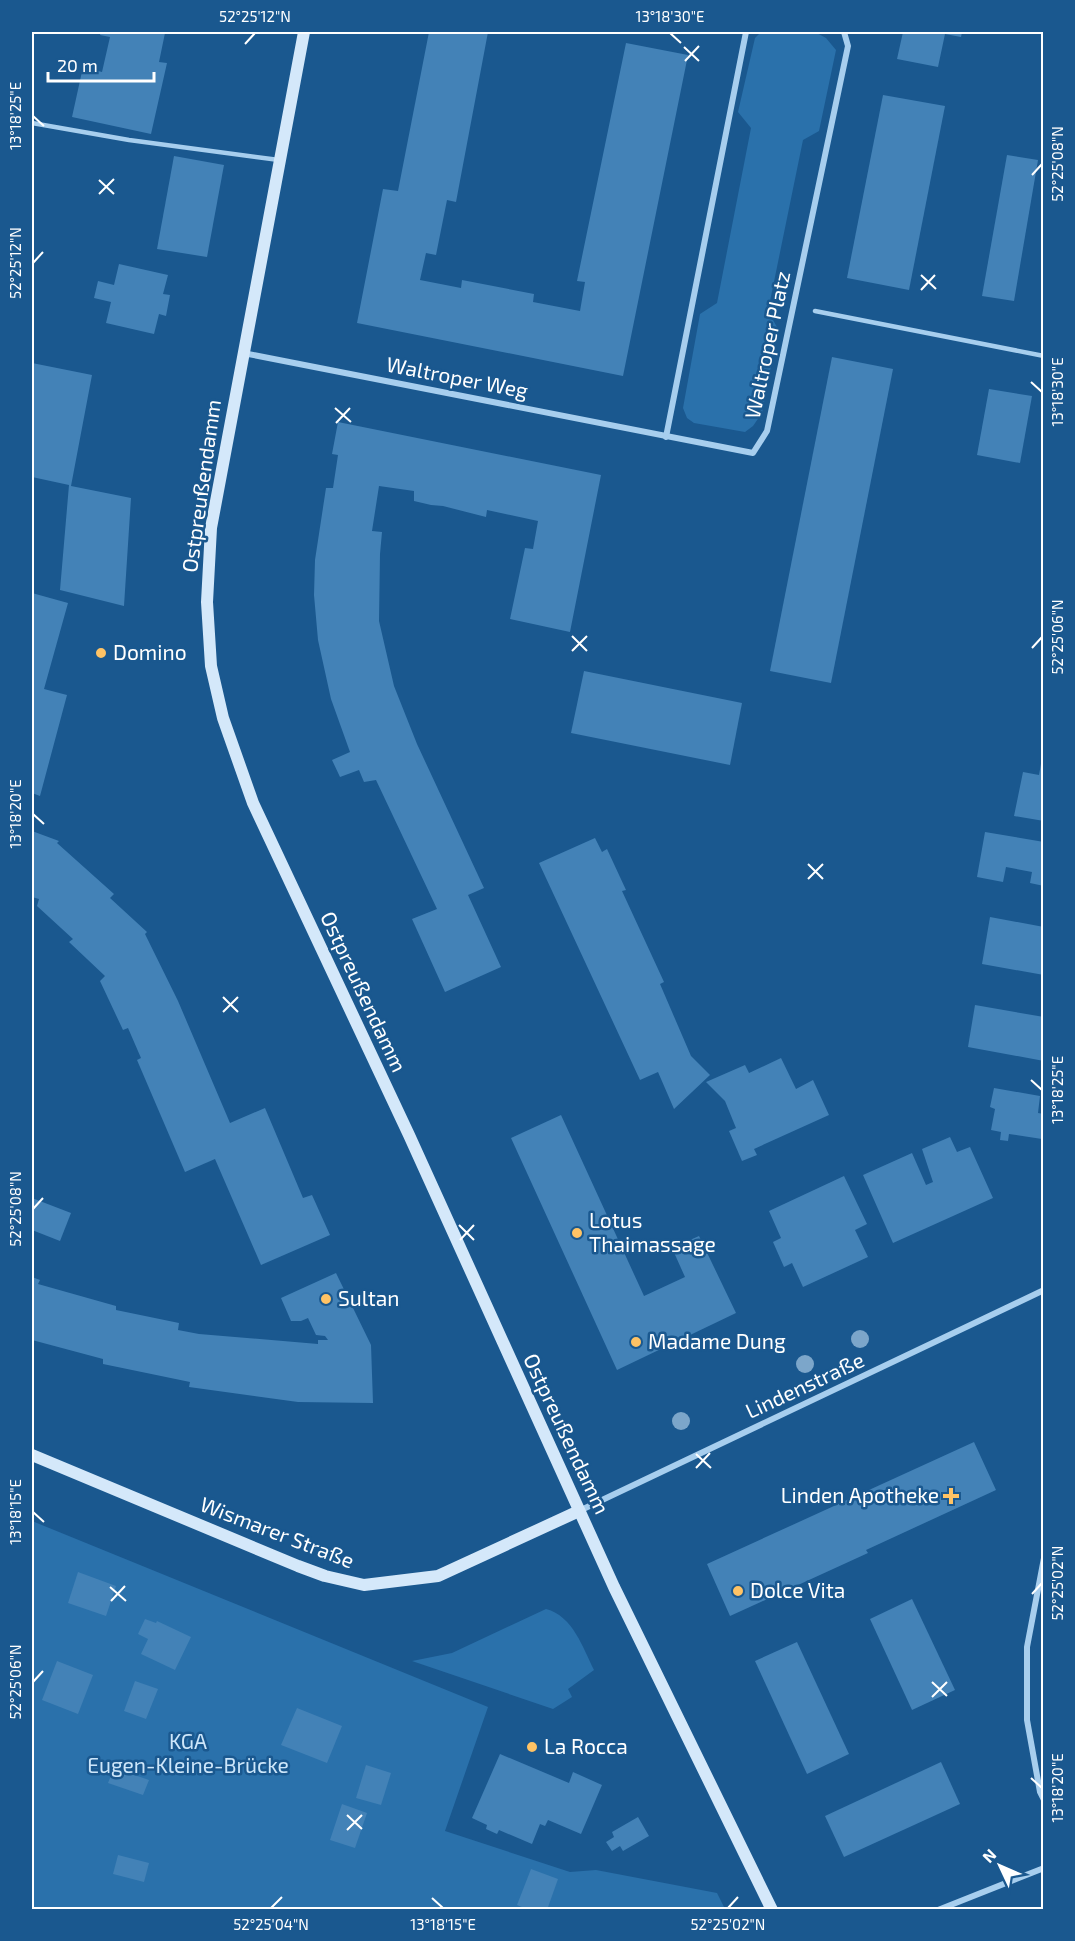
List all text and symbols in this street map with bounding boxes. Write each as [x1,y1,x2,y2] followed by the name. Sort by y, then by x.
[219,7,291,25] text: 52°25'12"N
[635,7,705,25] text: 13°18'30"E
[48,45,154,83] scale bar
[57,54,98,76] text: 20 m
[6,82,24,150] text: 13°18'25"E
[1048,126,1066,202] text: 52°25'08"N
[6,227,24,299] text: 52°25'12"N
[739,269,794,421] street label: Waltroper Platz
[384,351,530,403] street label: Waltroper Weg
[1048,357,1066,427] text: 13°18'30"E
[176,398,225,574] street label: Ostpreußendamm
[1048,599,1066,675] text: 52°25'06"N
[113,639,187,664] place label: Domino
[94,646,108,660] marker: Domino
[6,779,24,849] text: 13°18'20"E
[316,907,413,1076] street label: Ostpreußendamm
[1048,1056,1066,1124] text: 13°18'25"E
[6,1171,24,1247] text: 52°25'08"N
[589,1207,716,1256] place label: Lotus Thaimassage
[570,1226,584,1240] marker: Lotus Thaimassage
[338,1285,400,1310] place label: Sultan
[319,1292,333,1306] marker: Sultan
[648,1328,786,1353] place label: Madame Dung
[629,1335,643,1349] marker: Madame Dung
[741,1346,868,1423] street label: Lindenstraße
[519,1349,616,1518] street label: Ostpreußendamm
[6,1479,24,1545] text: 13°18'15"E
[781,1482,939,1507] place label: Linden Apotheke
[944,1489,958,1503] marker: Linden Apotheke
[197,1491,358,1572] street label: Wismarer Straße
[1048,1546,1066,1620] text: 52°25'02"N
[750,1577,845,1602] place label: Dolce Vita
[731,1584,745,1598] marker: Dolce Vita
[6,1644,24,1720] text: 52°25'06"N
[87,1728,289,1777] park label: KGA Eugen-Kleine-Brücke
[544,1733,628,1758] place label: La Rocca
[525,1740,539,1754] marker: La Rocca
[1048,1753,1066,1823] text: 13°18'20"E
[970,1836,1030,1896] north arrow
[978,1844,1000,1866] text: N
[233,1915,309,1933] text: 52°25'04"N
[410,1915,476,1933] text: 13°18'15"E
[691,1915,765,1933] text: 52°25'02"N

